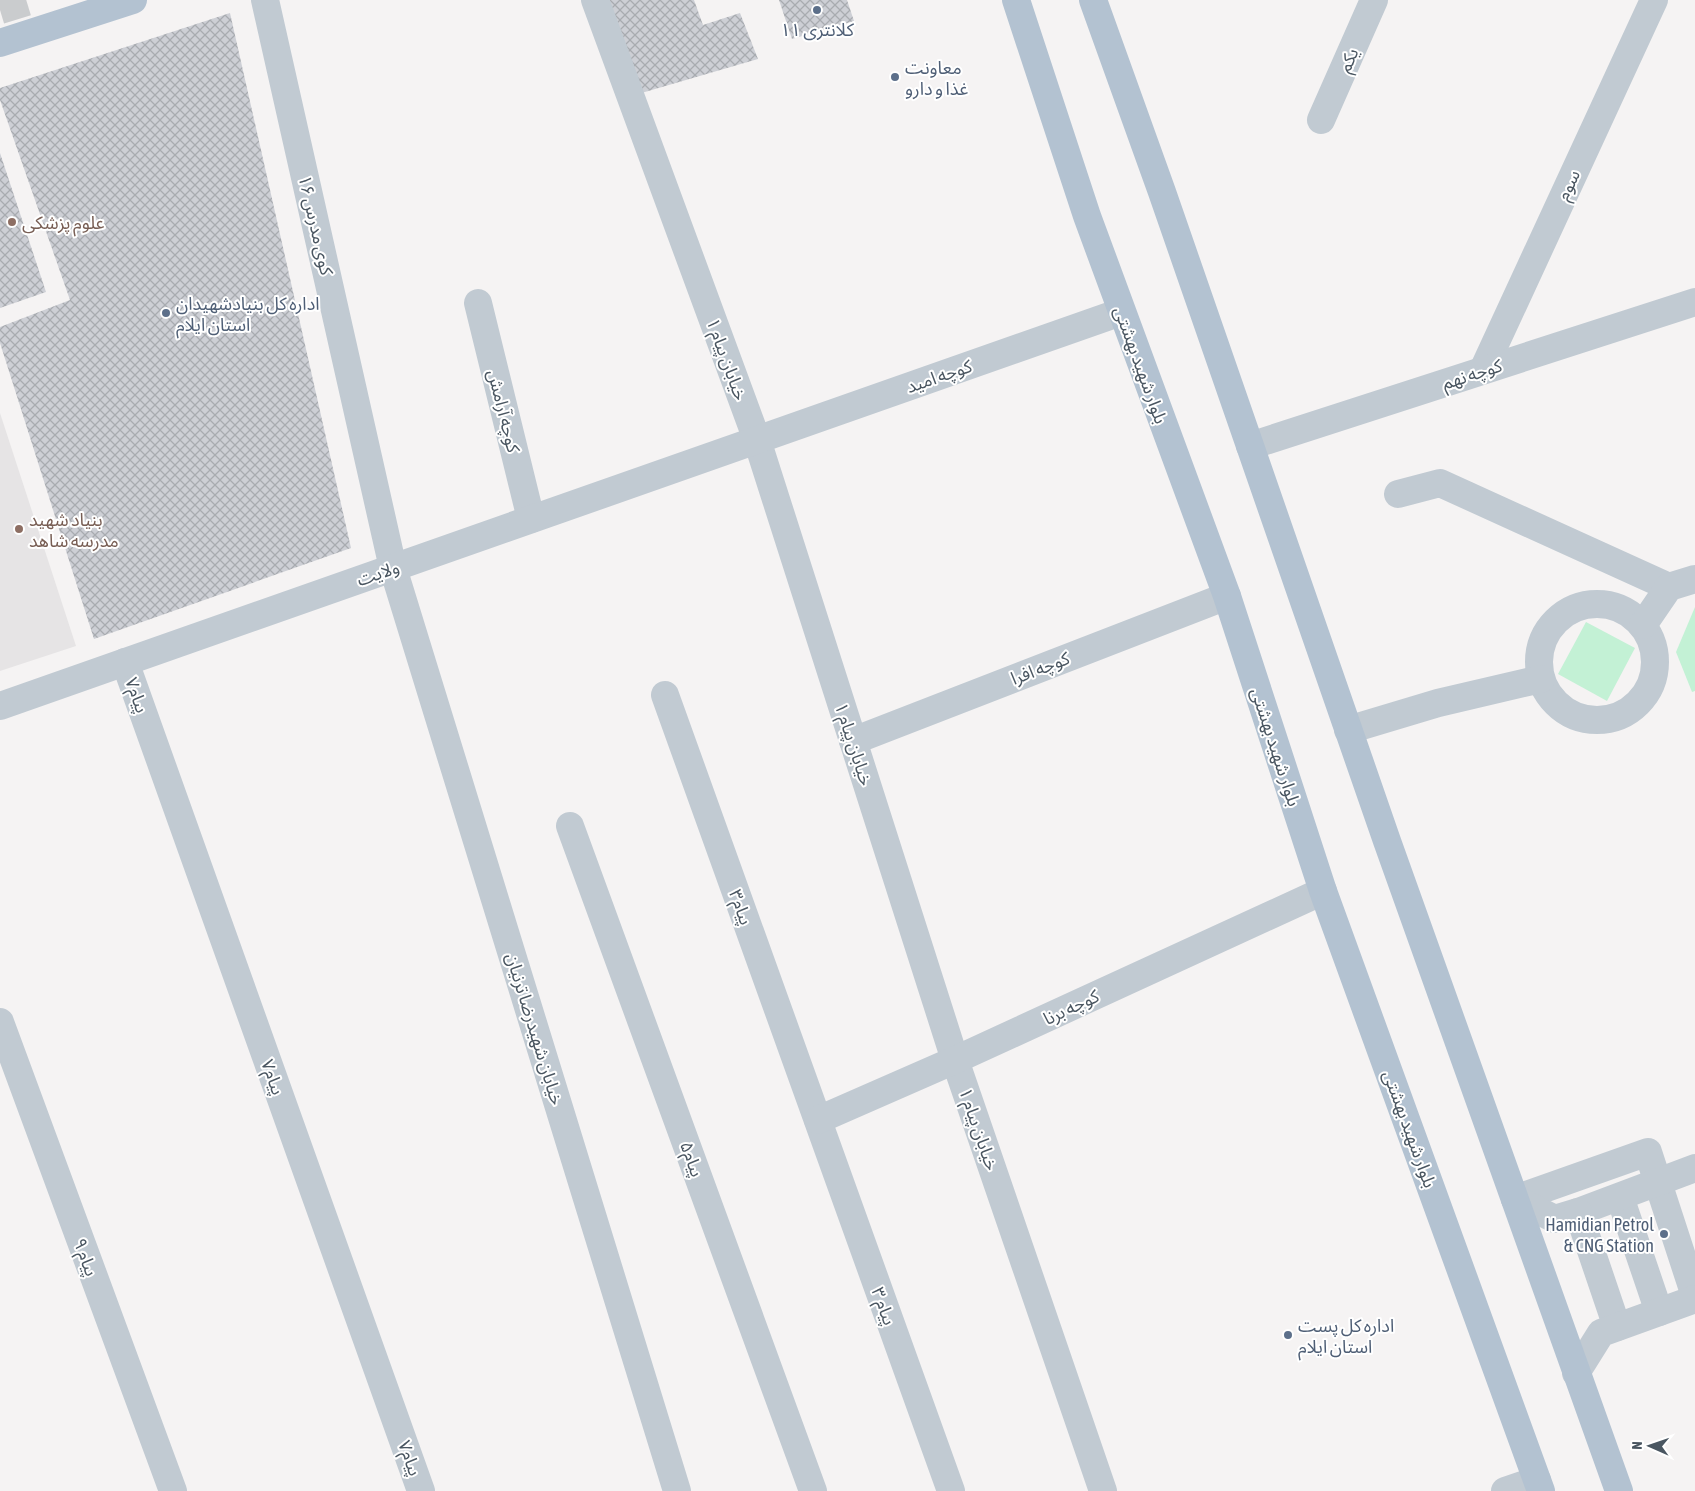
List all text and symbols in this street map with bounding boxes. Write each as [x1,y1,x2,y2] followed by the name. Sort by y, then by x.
[811,4,823,16] marker: کلانتری ۱۱
[780,19,854,41] place label: کلانتری ۱۱
[1333,44,1365,77] street label: یکم
[905,57,968,100] place label: معاونت غذا و دارو
[889,71,901,83] marker: معاونت غذا و دارو
[1552,166,1588,205] street label: سوم
[293,173,338,278] street label: کوی مدرس ۱۶
[22,212,105,237] place label: علوم پزشکی
[6,216,18,228] marker: علوم پزشکی
[176,293,320,339] place label: اداره کل بنیادشهیدان استان ایلام
[1109,303,1172,427] street label: بلوار شهید بهشتی
[160,307,172,319] marker: اداره کل بنیادشهیدان استان ایلام
[699,315,752,404] street label: خیابان پیام ۱
[1439,354,1506,396] street label: کوچه نهم
[904,355,975,398] street label: کوچه امید
[483,367,525,455] street label: کوچه آرامش
[29,509,119,552] place label: بنیاد شهید مدرسه شاهد
[13,523,25,535] marker: بنیاد شهید مدرسه شاهد
[354,556,402,590] street label: ولایت
[1008,647,1073,690] street label: کوچه افرا
[117,674,153,717] street label: پیام۷
[1246,685,1305,809] street label: بلوار شهید بهشتی
[827,700,877,789] street label: خیابان پیام ۱
[721,886,757,929] street label: پیام۳
[501,950,568,1108] street label: خیابان شهیدرضا ترنیان
[1040,985,1103,1030] street label: کوچه برنا
[253,1056,289,1099] street label: پیام۷
[1378,1067,1441,1191] street label: بلوار شهید بهشتی
[951,1085,1003,1174] street label: خیابان پیام ۱
[672,1138,708,1181] street label: پیام۵
[1545,1214,1654,1256] place label: Hamidian Petrol & CNG Station
[1658,1228,1670,1240] marker: Hamidian Petrol & CNG Station
[66,1235,103,1280] street label: پیام ۹
[864,1284,901,1329] street label: پیام ۳
[1298,1315,1394,1361] place label: اداره کل پست استان ایلام
[1282,1329,1294,1341] marker: اداره کل پست استان ایلام
[1625,1421,1675,1471] north arrow
[390,1437,426,1480] street label: پیام۷
[1629,1441,1645,1450] text: N

